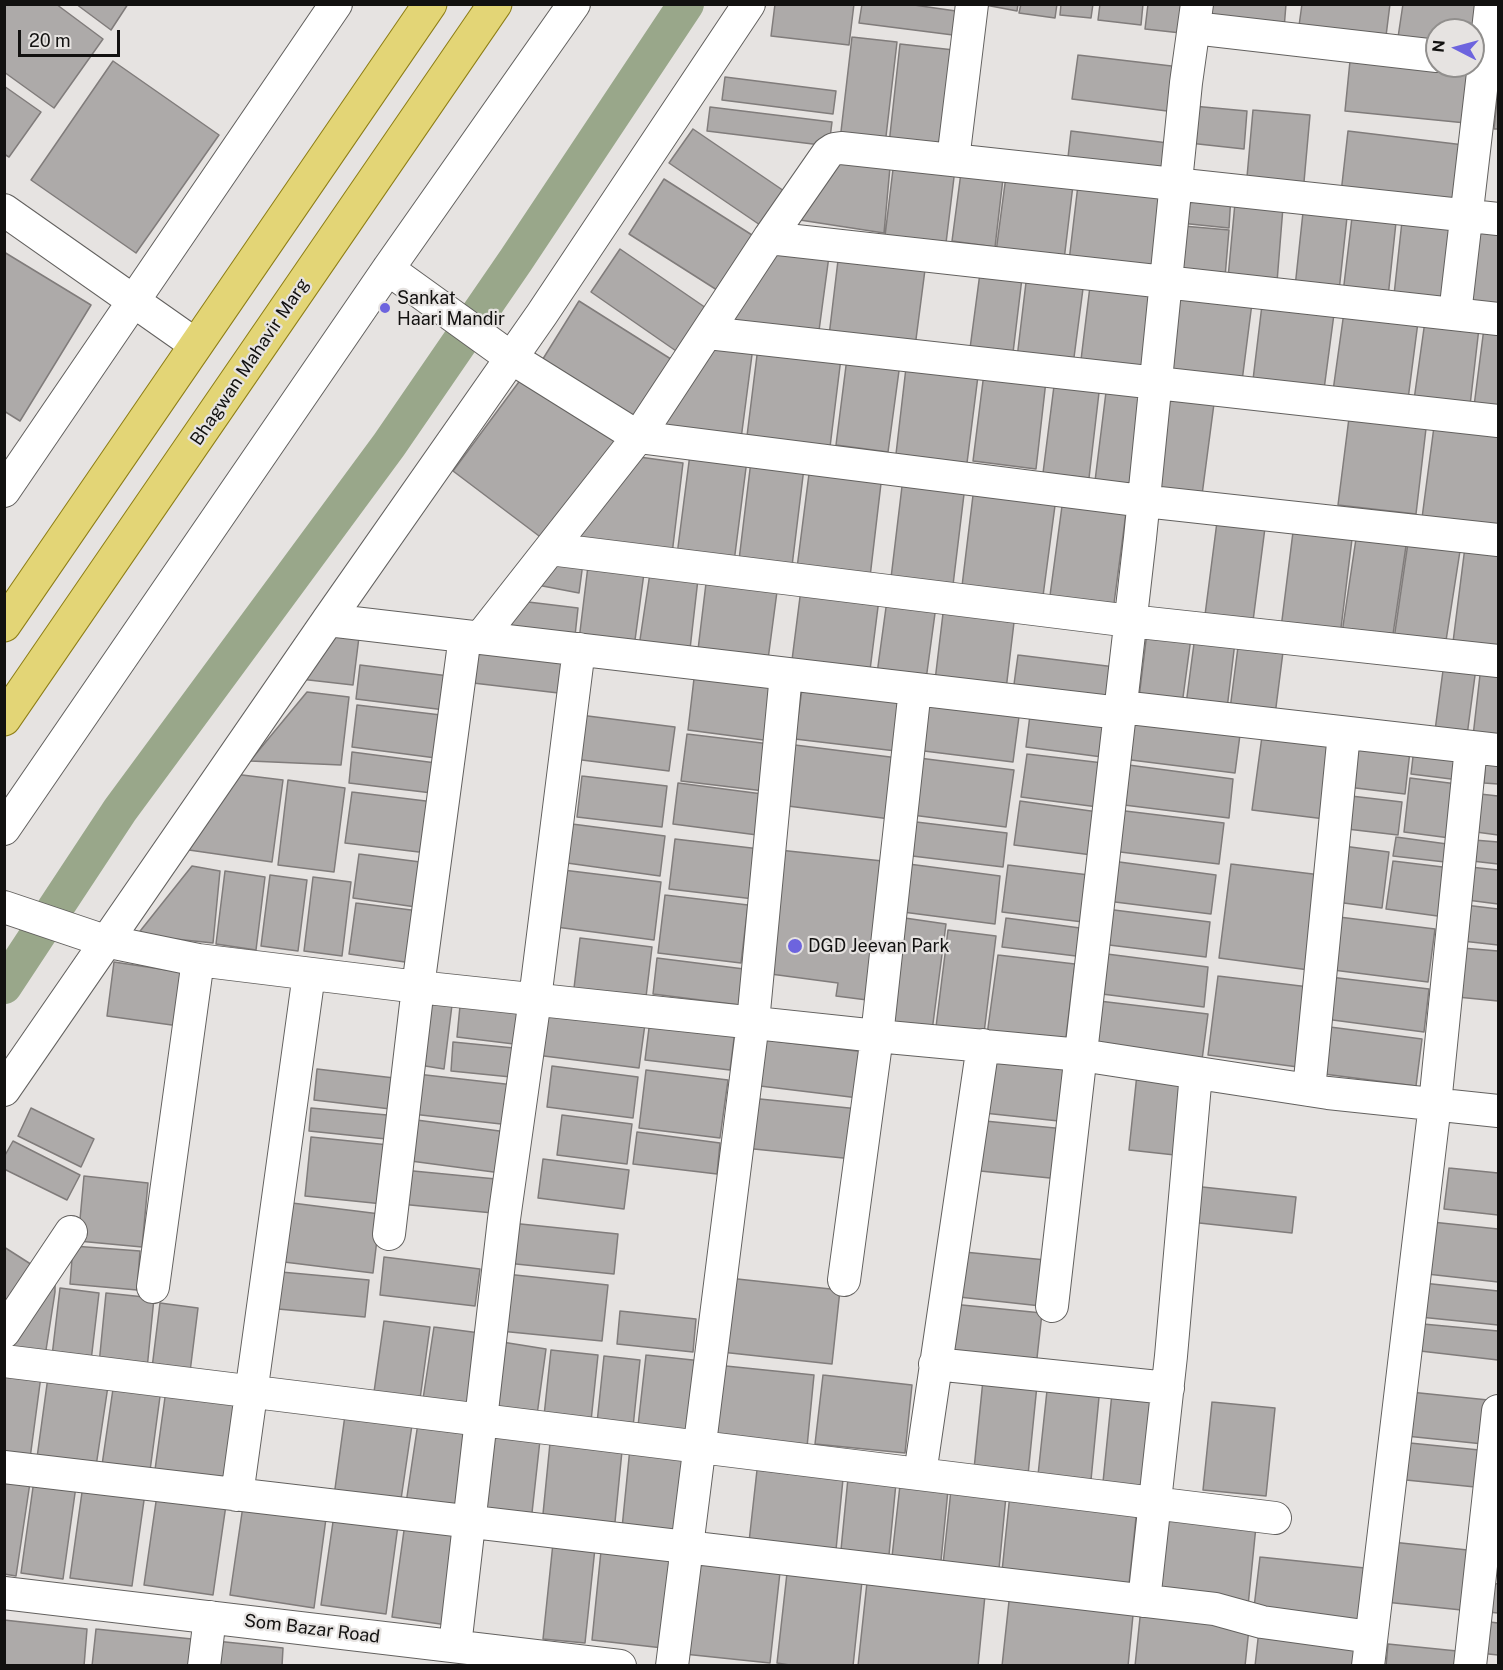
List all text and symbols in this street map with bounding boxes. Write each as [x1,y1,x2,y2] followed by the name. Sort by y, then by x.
[21,18,123,56] scale bar
[1425,18,1485,78] north arrow
[29,30,71,51] text: 20 m
[1428,39,1449,53] text: N
[186,274,314,450] street label: Bhagwan Mahavir Marg
[397,287,505,330] place label: Sankat Haari Mandir
[378,301,392,315] marker: Sankat Haari Mandir
[808,935,950,957] place label: DGD Jeevan Park
[786,937,804,955] marker: DGD Jeevan Park
[243,1610,381,1648] street label: Som Bazar Road

